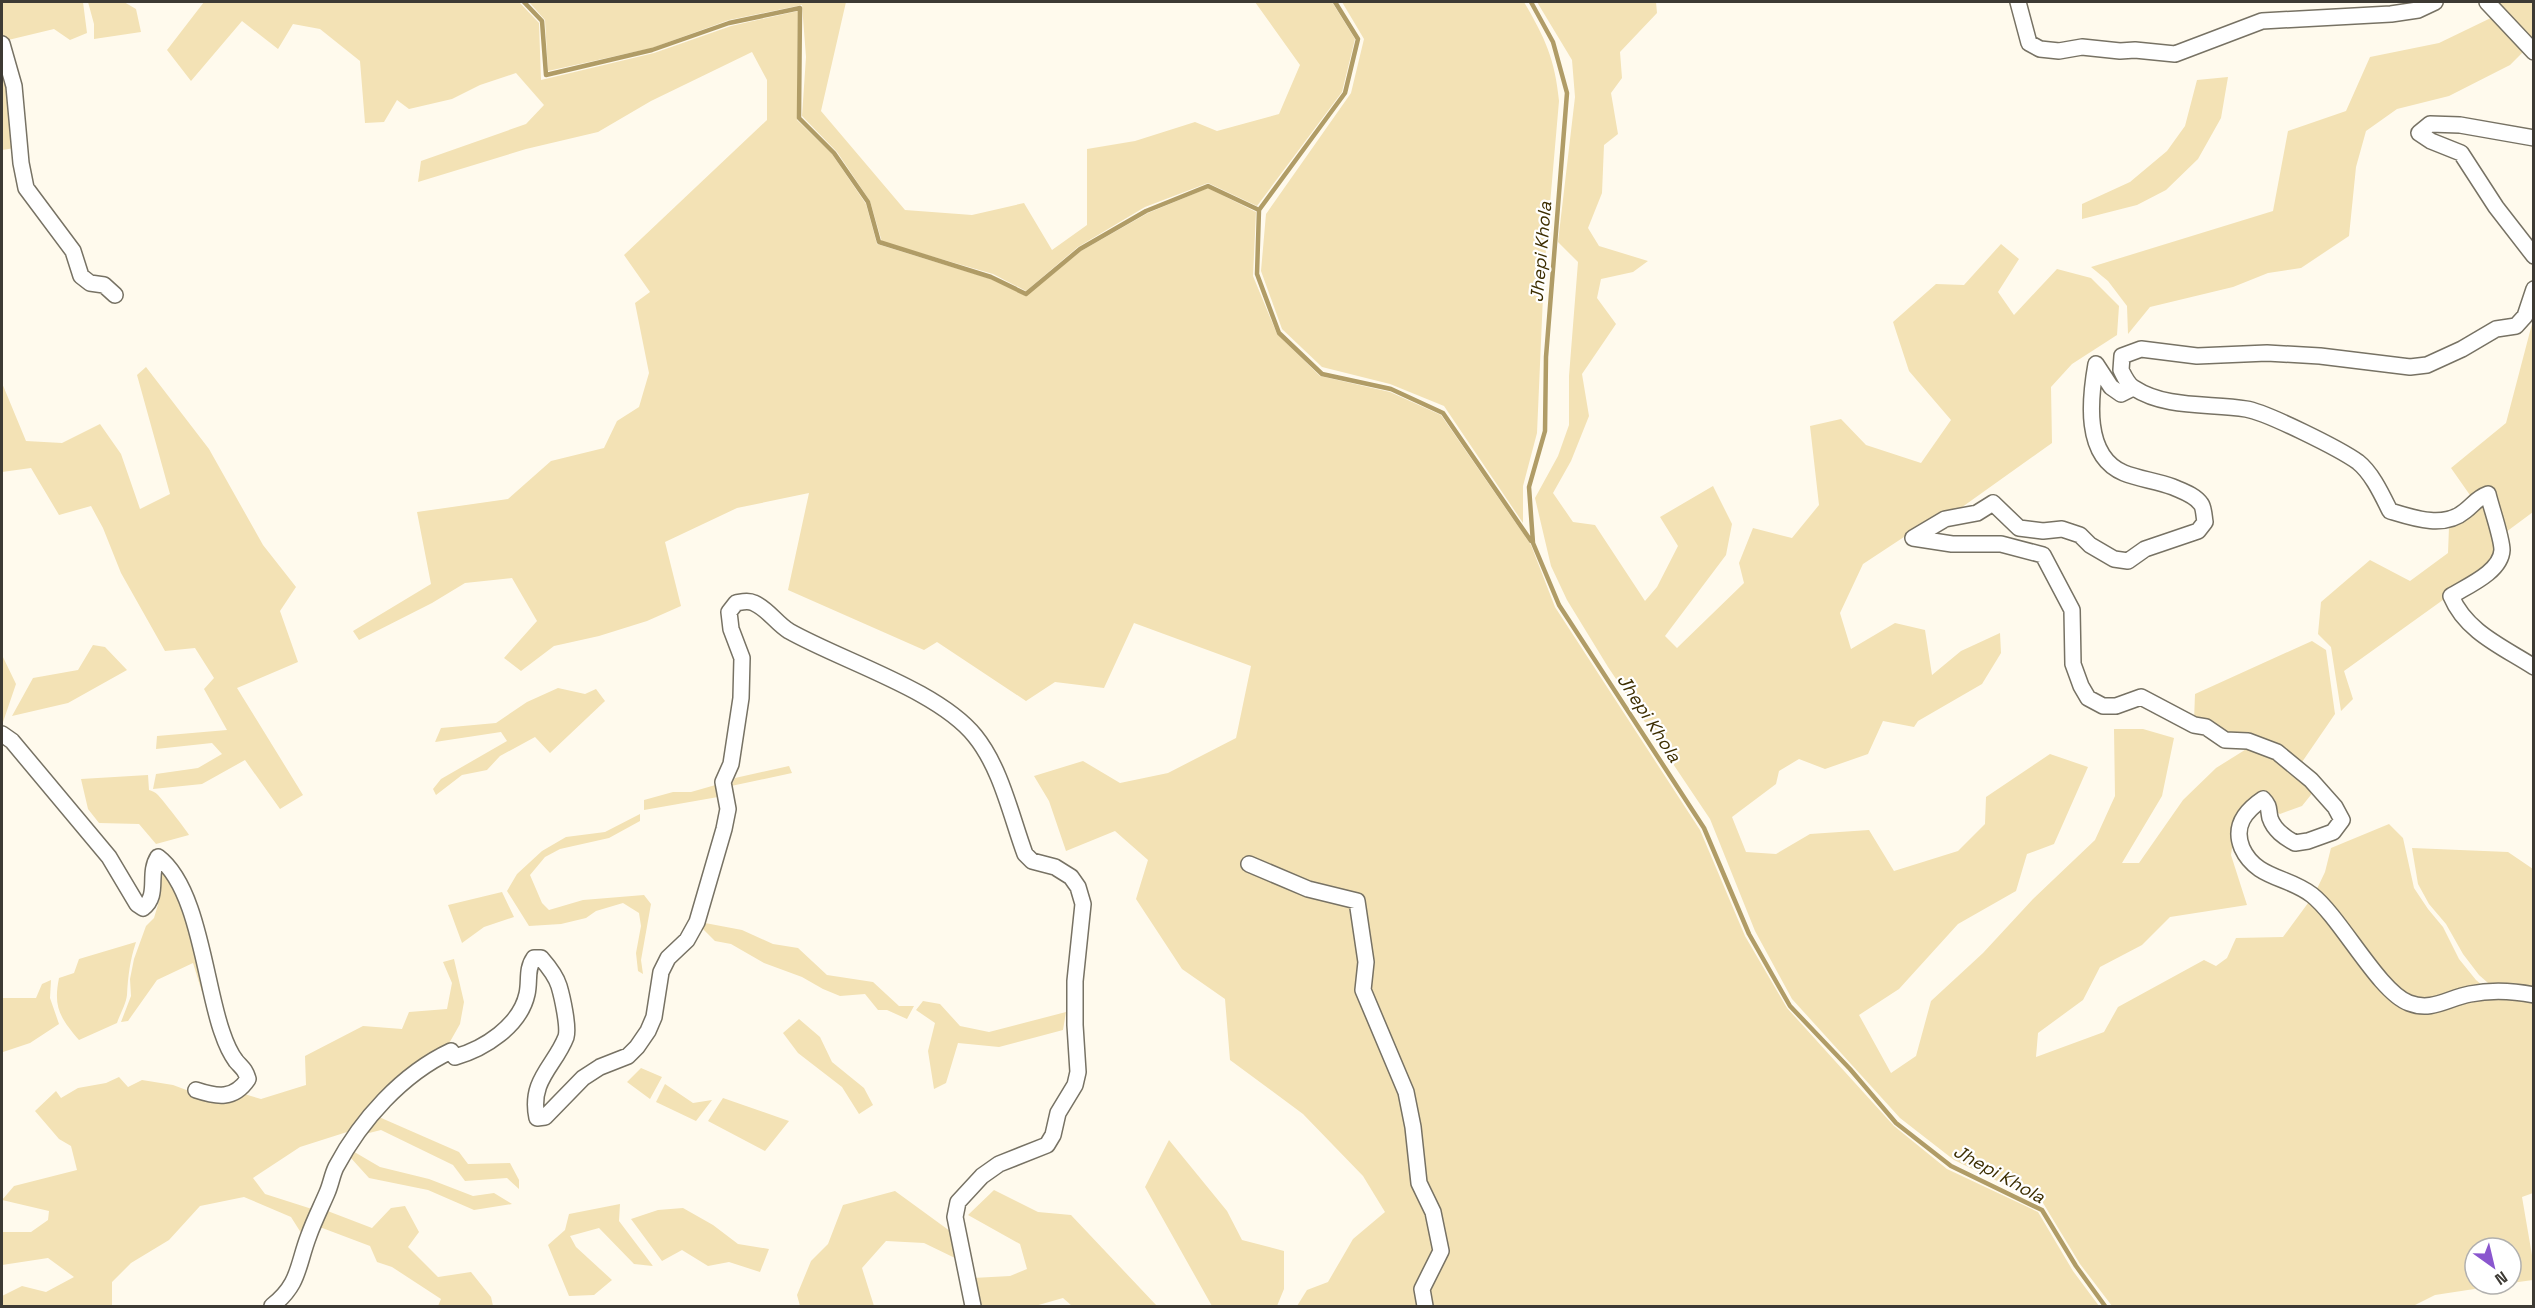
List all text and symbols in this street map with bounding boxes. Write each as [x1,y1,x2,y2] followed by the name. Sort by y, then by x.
[1525,200,1556,303] water label: Jhepi Khola
[1612,669,1687,767] water label: Jhepi Khola
[1950,1139,2050,1208] water label: Jhepi Khola
[2463,1236,2523,1296] north arrow
[2491,1266,2511,1290] text: N

